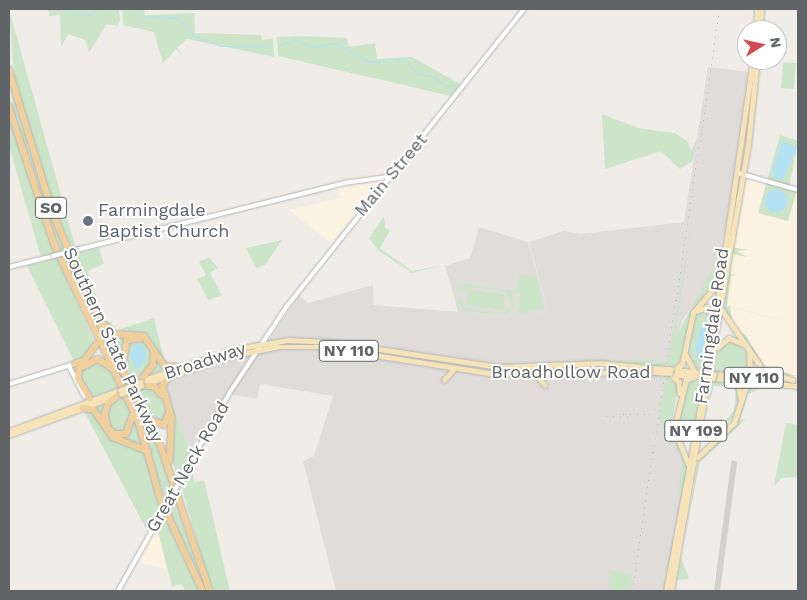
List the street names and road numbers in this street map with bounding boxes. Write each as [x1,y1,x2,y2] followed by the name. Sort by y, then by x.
[350,129,432,221] street label: Main Street
[35,194,67,222] road number: SO
[58,244,168,446] street label: Southern State Parkway
[690,246,734,406] street label: Farmingdale Road
[161,338,249,384] street label: Broadway
[318,338,380,364] road number: NY 110
[491,361,651,383] street label: Broadhollow Road
[723,364,785,392] road number: NY 110
[142,398,234,536] street label: Great Neck Road
[664,418,728,444] road number: NY 109

